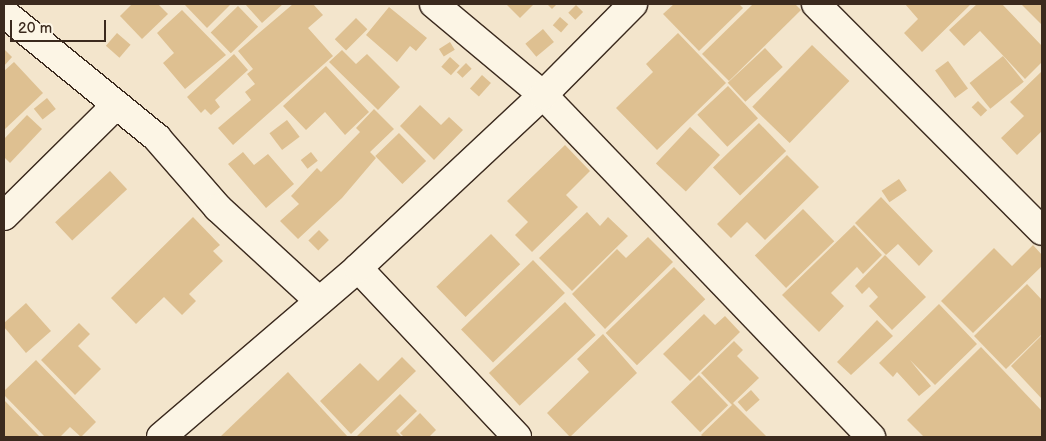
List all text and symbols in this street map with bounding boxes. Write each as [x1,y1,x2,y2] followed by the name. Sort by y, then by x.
[12,10,109,42] scale bar
[18,19,52,38] text: 20 m

